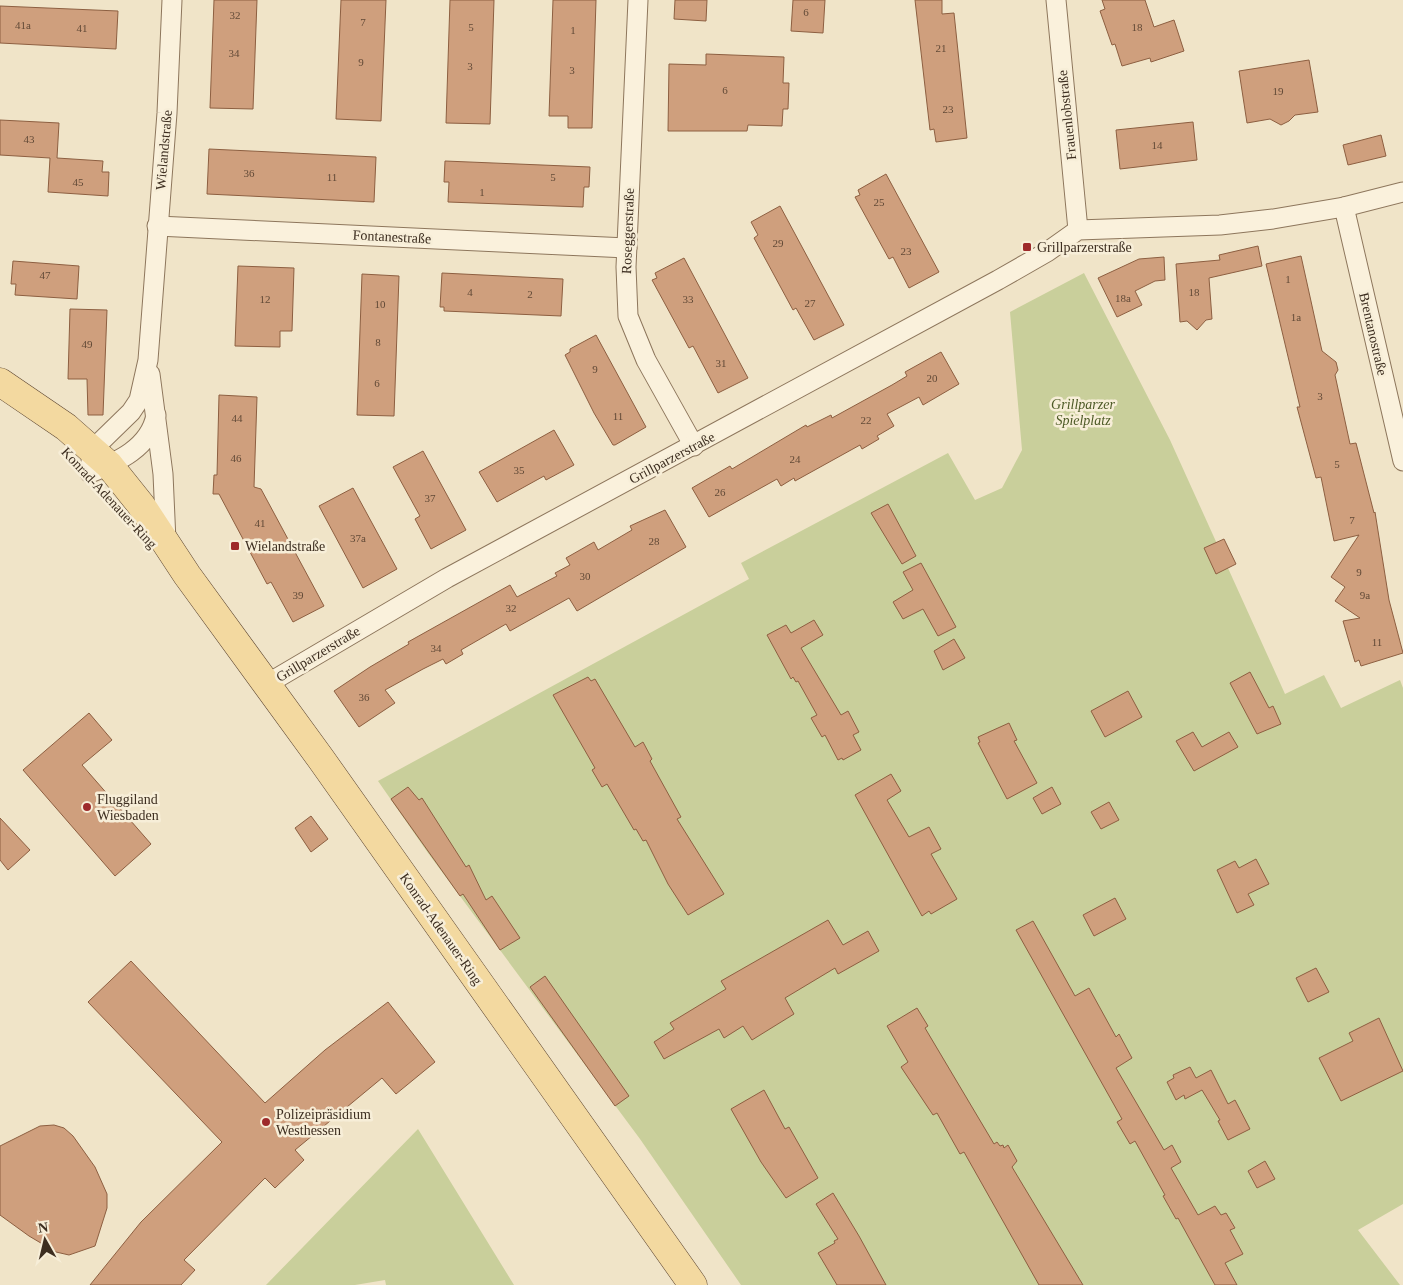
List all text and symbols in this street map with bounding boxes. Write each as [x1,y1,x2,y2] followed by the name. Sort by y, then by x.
[803,6,809,18] house number: 6
[230,9,241,21] house number: 32
[360,16,366,28] house number: 7
[15,19,31,31] house number: 41a
[468,21,474,33] house number: 5
[1132,21,1143,33] house number: 18
[77,22,88,34] house number: 41
[570,24,576,36] house number: 1
[936,42,947,54] house number: 21
[229,47,240,59] house number: 34
[358,56,364,68] house number: 9
[467,60,473,72] house number: 3
[569,64,575,76] house number: 3
[1055,69,1079,161] street label: Frauenlobstraße
[722,84,728,96] house number: 6
[1273,85,1284,97] house number: 19
[943,103,954,115] house number: 23
[153,109,175,191] street label: Wielandstraße
[24,133,35,145] house number: 43
[1152,139,1163,151] house number: 14
[244,167,255,179] house number: 36
[327,171,337,183] house number: 11
[550,171,556,183] house number: 5
[73,176,84,188] house number: 45
[479,186,485,198] house number: 1
[619,188,637,274] street label: Roseggerstraße
[874,196,885,208] house number: 25
[352,227,432,247] street label: Fontanestraße
[773,237,784,249] house number: 29
[1037,240,1132,255] place label: Grillparzerstraße
[1021,241,1033,253] marker: Grillparzerstraße
[901,245,912,257] house number: 23
[40,269,51,281] house number: 47
[1285,273,1291,285] house number: 1
[467,286,473,298] house number: 4
[1189,286,1200,298] house number: 18
[527,288,533,300] house number: 2
[1356,291,1390,377] street label: Brentanostraße
[1115,292,1131,304] house number: 18a
[260,293,271,305] house number: 12
[683,293,694,305] house number: 33
[805,297,816,309] house number: 27
[375,298,386,310] house number: 10
[1291,311,1301,323] house number: 1a
[375,336,381,348] house number: 8
[82,338,93,350] house number: 49
[716,357,727,369] house number: 31
[592,363,598,375] house number: 9
[927,372,938,384] house number: 20
[374,377,380,389] house number: 6
[1317,390,1323,402] house number: 3
[1051,397,1115,428] park label: Grillparzer Spielplatz
[613,410,623,422] house number: 11
[232,412,243,424] house number: 44
[861,414,872,426] house number: 22
[627,429,717,487] street label: Grillparzerstraße
[58,444,160,552] street label: Konrad-Adenauer-Ring
[231,452,242,464] house number: 46
[790,453,801,465] house number: 24
[1334,458,1340,470] house number: 5
[514,464,525,476] house number: 35
[715,486,726,498] house number: 26
[425,492,436,504] house number: 37
[1349,514,1355,526] house number: 7
[255,517,266,529] house number: 41
[350,532,366,544] house number: 37a
[649,535,660,547] house number: 28
[245,539,325,554] place label: Wielandstraße
[229,540,241,552] marker: Wielandstraße
[1356,566,1362,578] house number: 9
[580,570,591,582] house number: 30
[293,589,304,601] house number: 39
[1360,589,1370,601] house number: 9a
[506,602,517,614] house number: 32
[273,623,363,685] street label: Grillparzerstraße
[1372,636,1382,648] house number: 11
[431,642,442,654] house number: 34
[359,691,370,703] house number: 36
[97,792,159,823] place label: Fluggiland Wiesbaden
[81,801,93,813] marker: Fluggiland Wiesbaden
[397,870,485,988] street label: Konrad-Adenauer-Ring
[276,1107,371,1138] place label: Polizeipräsidium Westhessen
[260,1116,272,1128] marker: Polizeipräsidium Westhessen
[20,1215,70,1265] north arrow
[37,1219,49,1236] text: N

